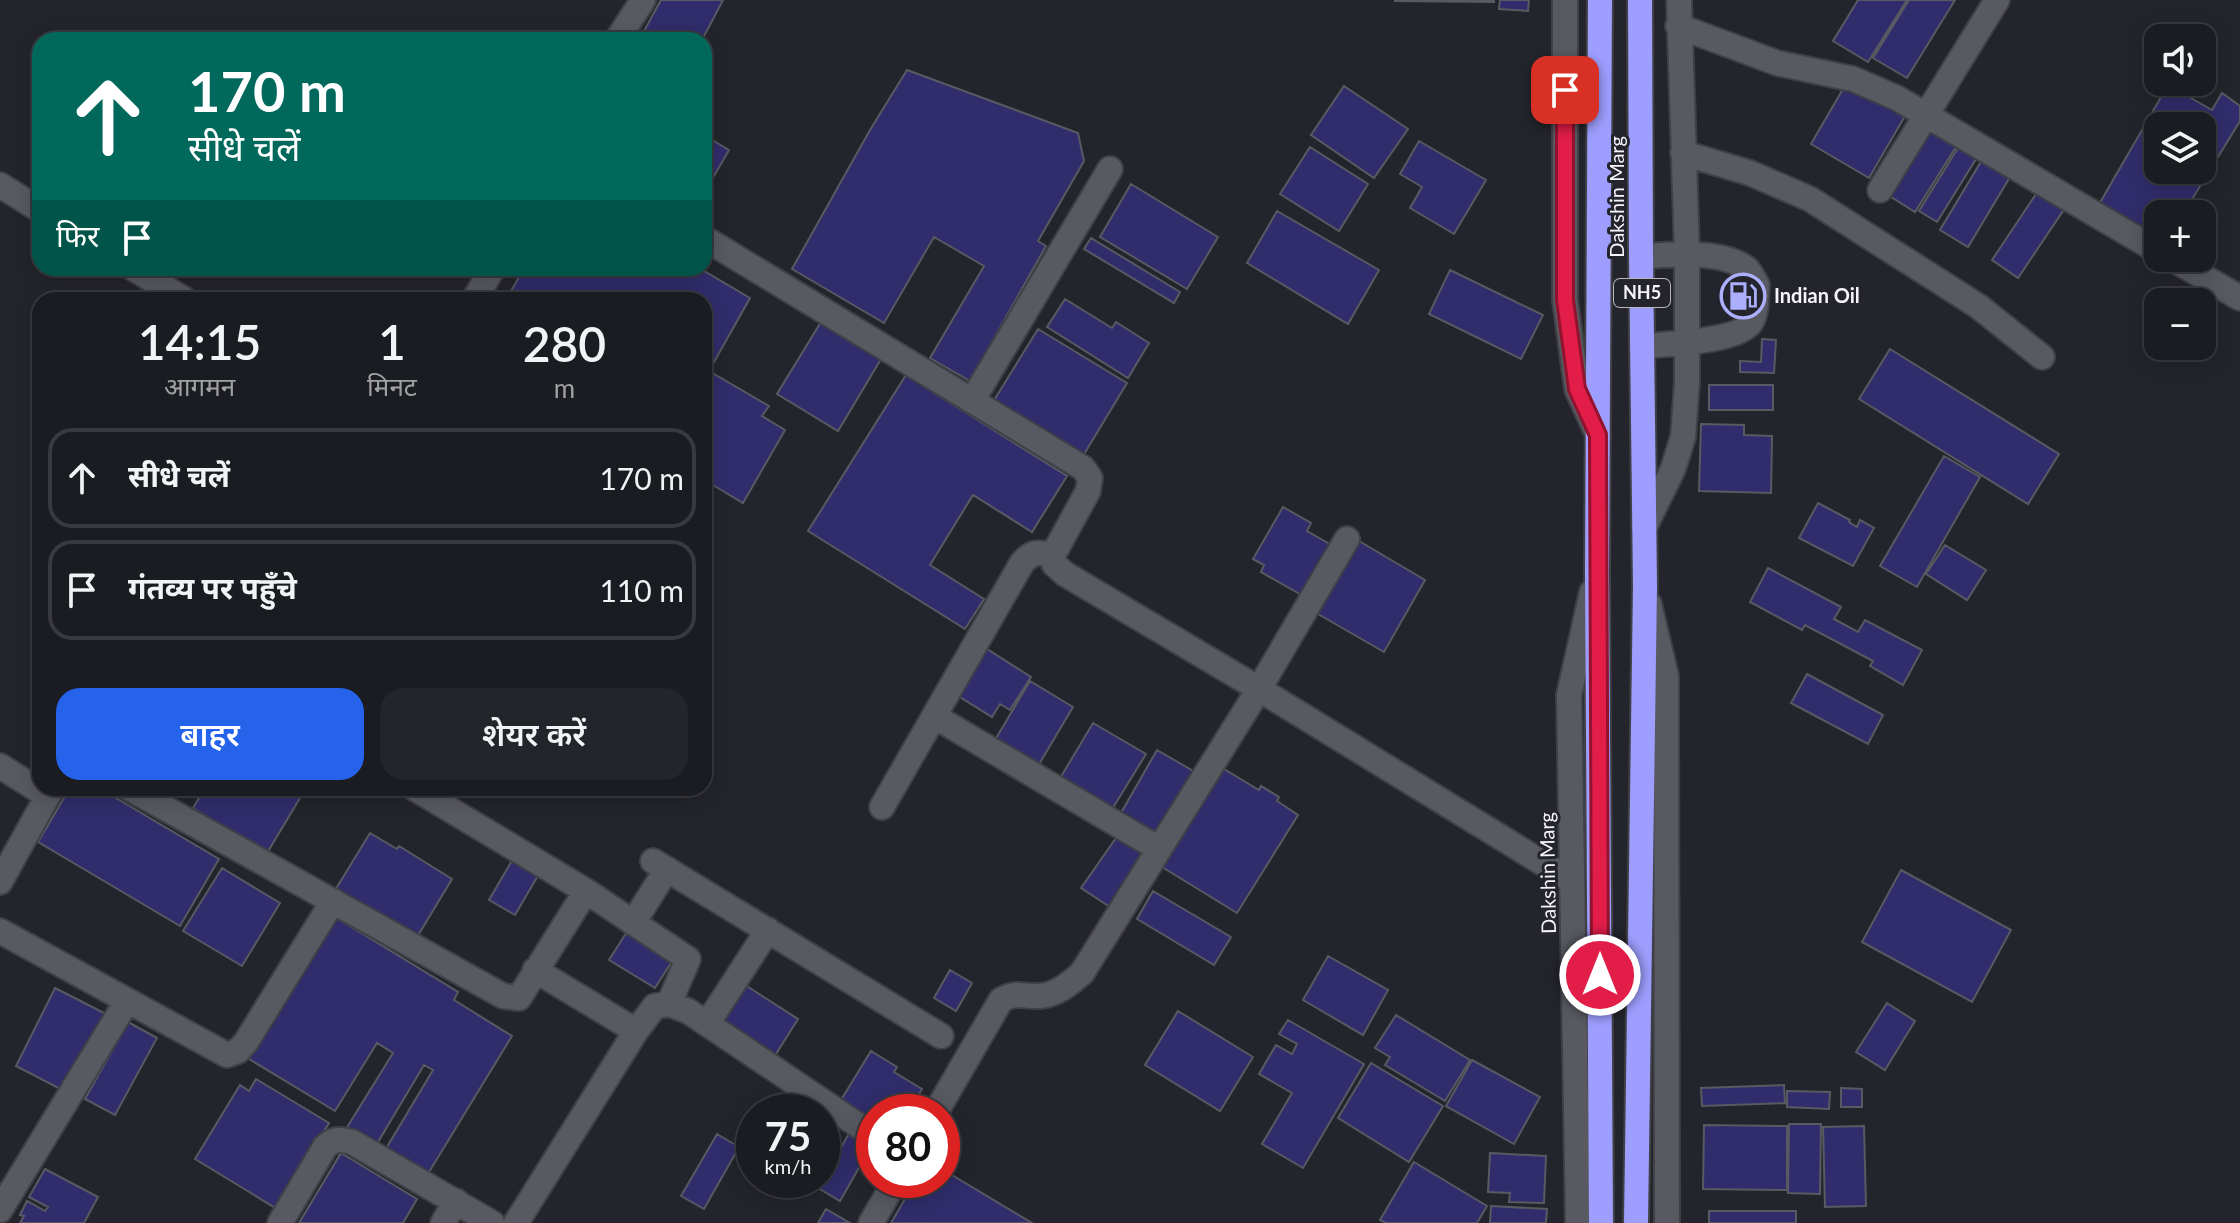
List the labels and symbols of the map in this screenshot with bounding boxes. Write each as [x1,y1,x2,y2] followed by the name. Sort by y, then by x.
[1531,56,1599,124] pin
[1604,136,1628,258] street label: Dakshin Marg
[1719,272,1767,320] fuel station icon: Indian Oil
[1614,279,1670,307] road number: NH5
[1774,283,1860,307] place label: Indian Oil
[1534,812,1560,934] street label: Dakshin Marg
[1558,933,1642,1017] position arrow
[856,1094,960,1198] speed limit sign: 80

